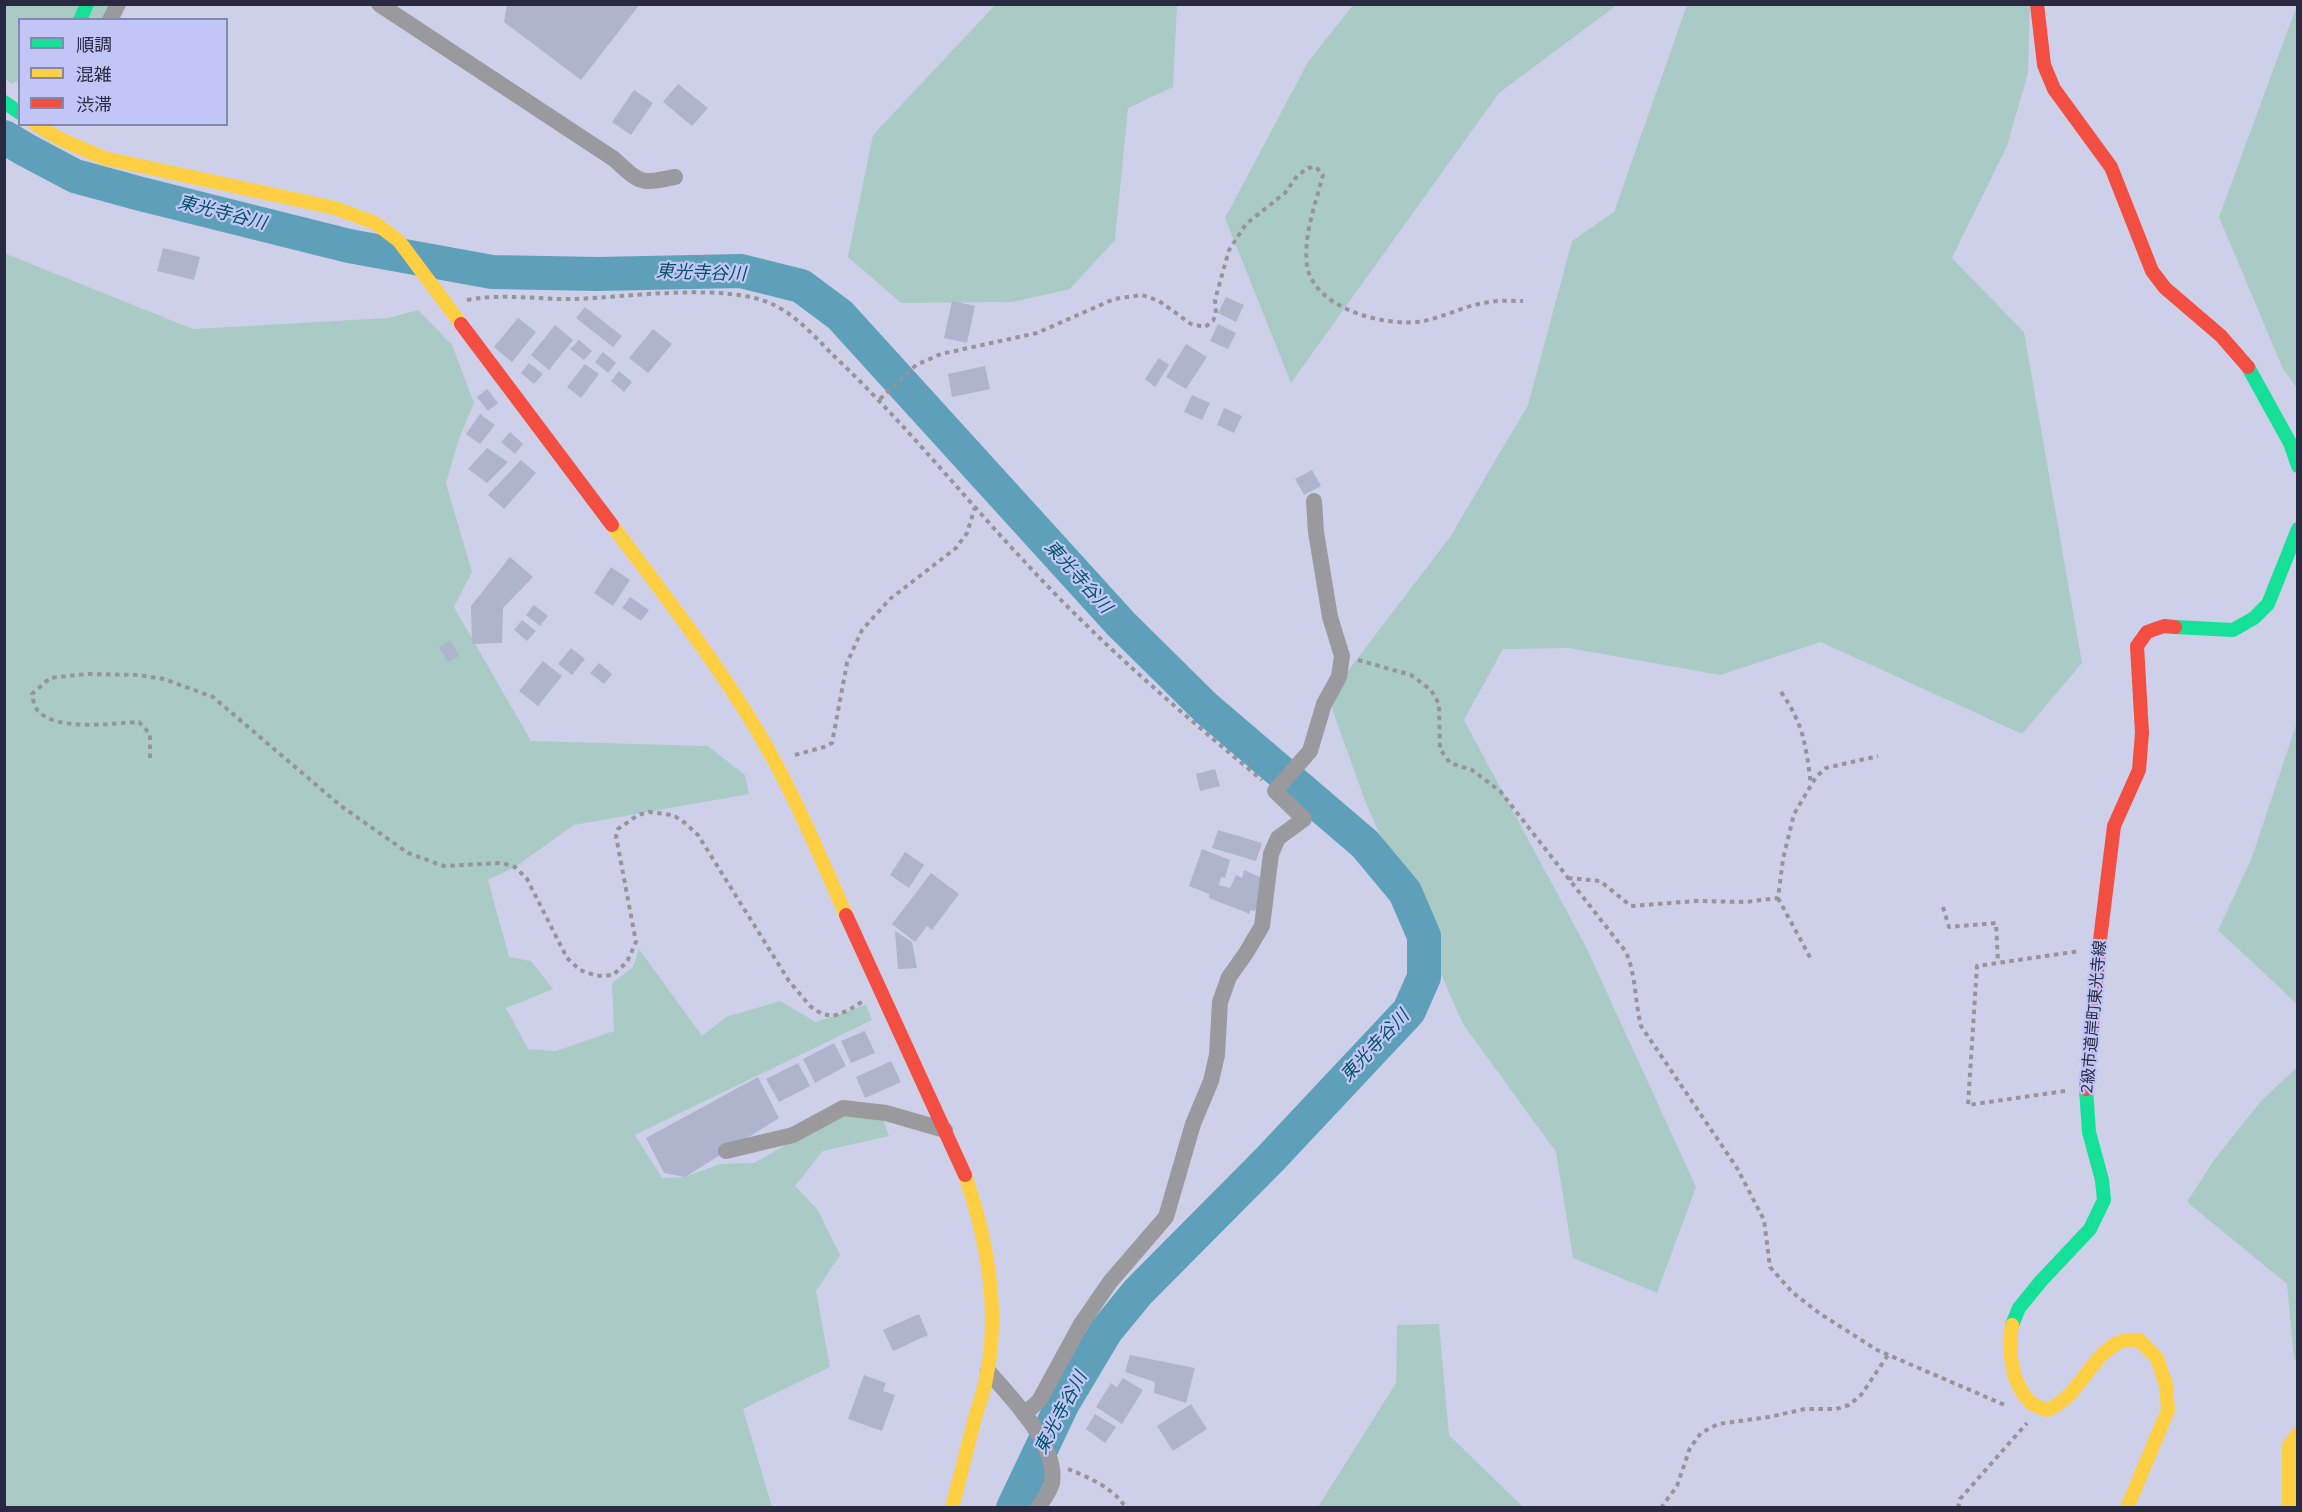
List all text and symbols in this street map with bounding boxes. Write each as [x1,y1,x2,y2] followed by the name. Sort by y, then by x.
[18,18,228,126] legend
[76,33,112,56] text: 順調
[76,63,112,86] text: 混雑
[76,93,112,116] text: 渋滞
[176,192,268,234] water label: 東光寺谷川
[656,261,746,285] water label: 東光寺谷川
[1040,536,1116,618] water label: 東光寺谷川
[2078,940,2110,1094] street label: 2級市道岸町東光寺線
[1336,1006,1414,1086] water label: 東光寺谷川
[1030,1368,1092,1458] water label: 東光寺谷川

